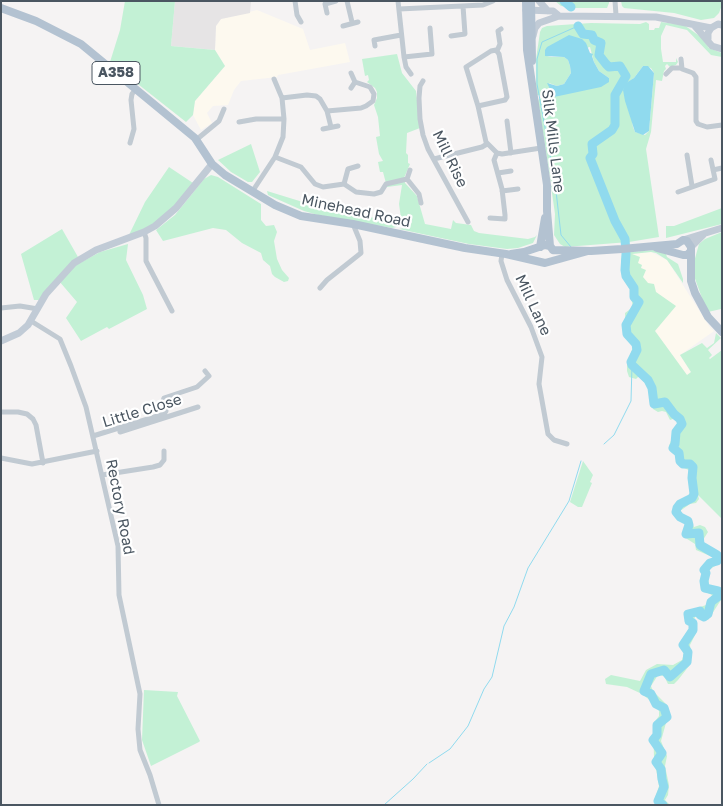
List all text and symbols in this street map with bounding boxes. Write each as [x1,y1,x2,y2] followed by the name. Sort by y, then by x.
[92,62,140,84] road number: A358
[538,88,568,194] street label: Silk Mills Lane
[429,128,471,190] street label: Mill Rise
[300,191,412,231] street label: Minehead Road
[511,272,555,338] street label: Mill Lane
[100,390,184,432] street label: Little Close
[102,458,138,556] street label: Rectory Road

